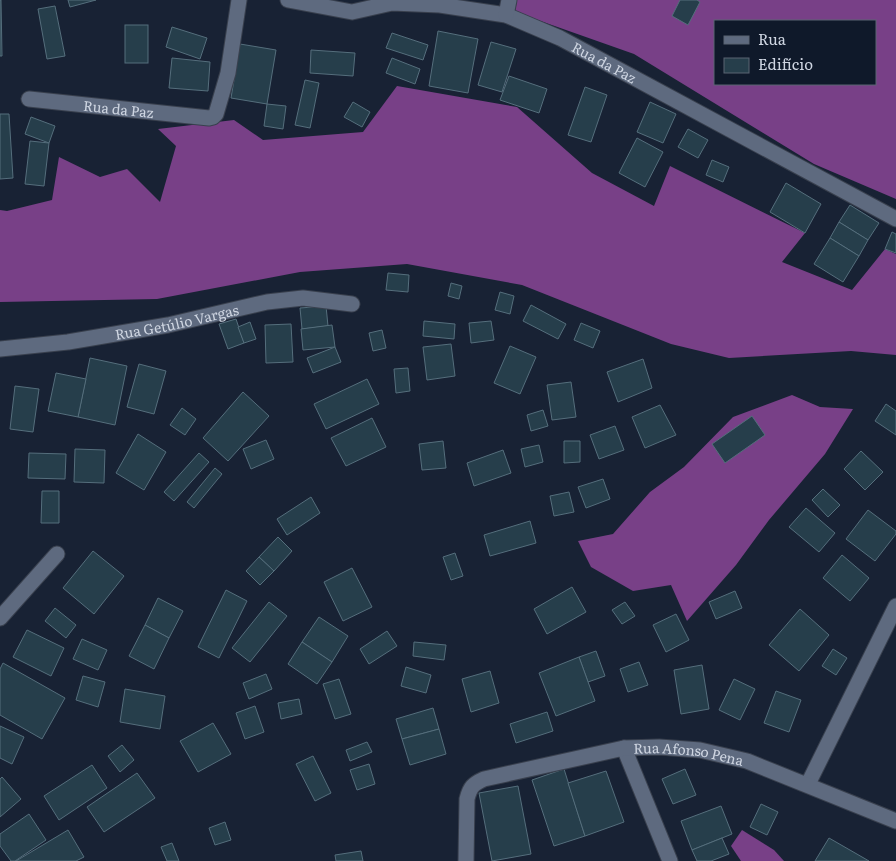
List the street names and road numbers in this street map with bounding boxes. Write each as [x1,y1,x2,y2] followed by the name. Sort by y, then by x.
[569,36,640,88] street label: Rua da Paz
[82,95,155,122] street label: Rua da Paz
[113,299,241,344] street label: Rua Getúlio Vargas
[633,737,746,770] street label: Rua Afonso Pena

